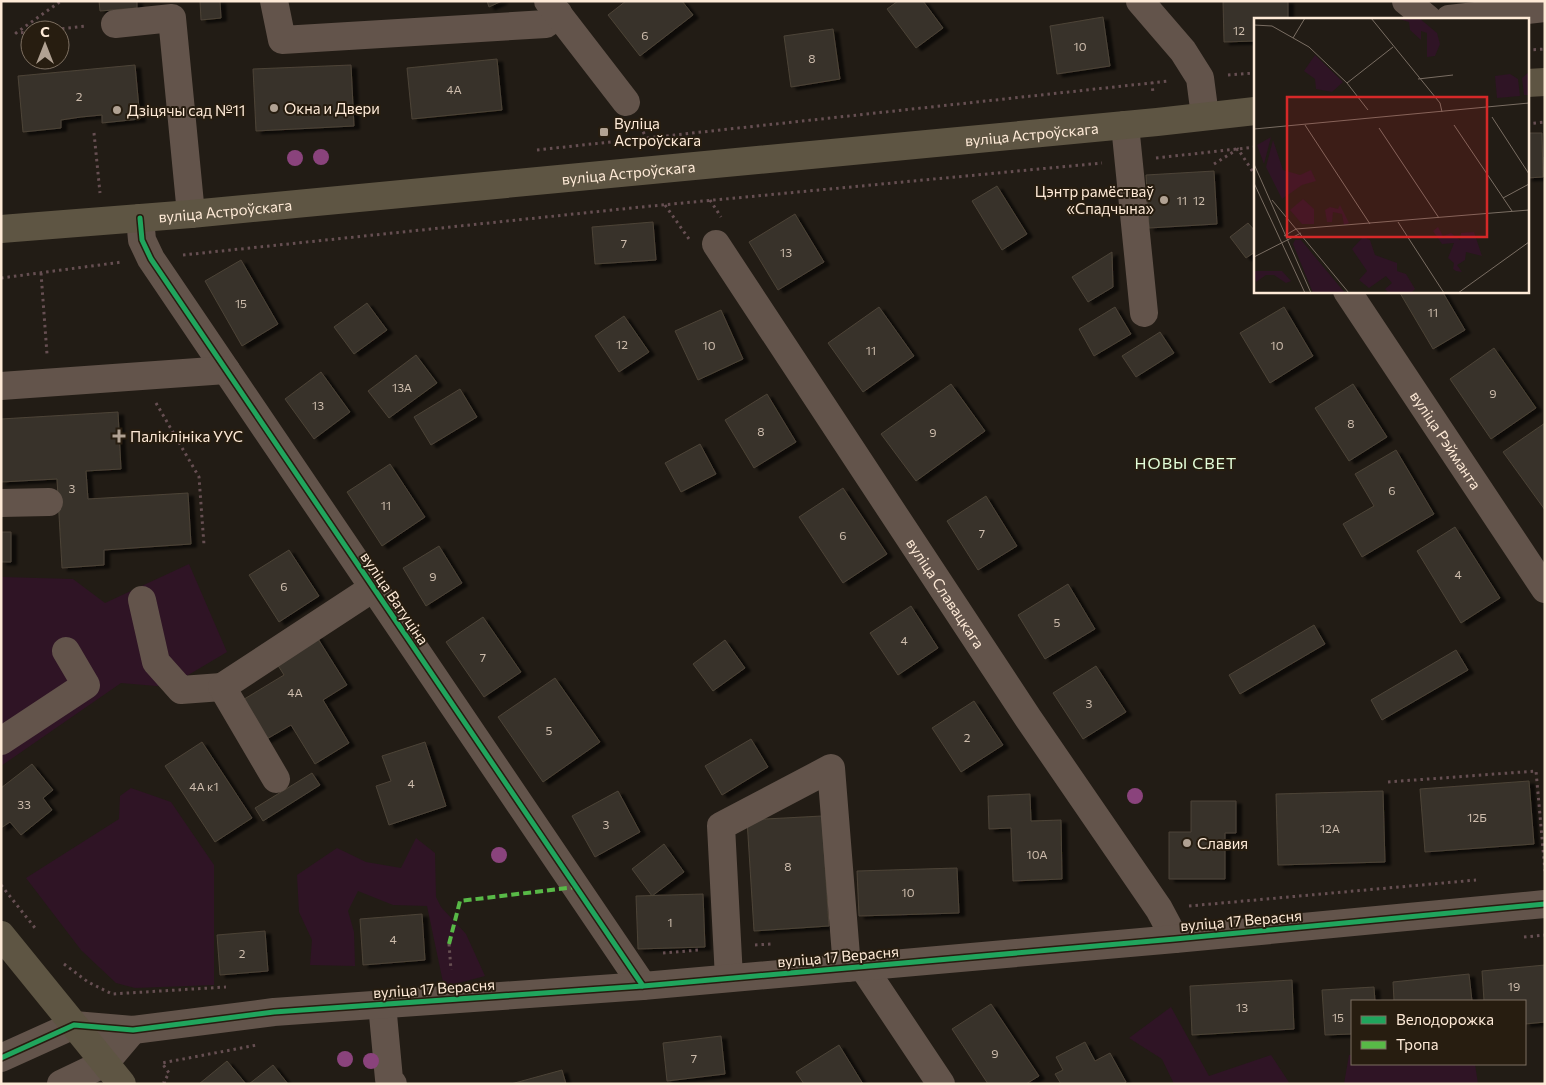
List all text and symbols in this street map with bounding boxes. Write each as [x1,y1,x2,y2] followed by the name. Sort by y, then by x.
[1254,18,1528,292] inset map
[20,20,70,70] north arrow
[40,23,50,40] text: С
[1233,23,1245,37] house number: 12
[641,28,649,42] house number: 6
[1074,39,1087,53] house number: 10
[808,51,816,65] house number: 8
[446,82,462,96] house number: 4А
[76,89,83,103] house number: 2
[284,99,380,117] place label: Окна и Двери
[127,101,245,119] place label: Дзіцячы сад №11
[268,102,280,114] marker: Окна и Двери
[111,104,123,116] marker: Дзіцячы сад №11
[614,114,701,149] place label: Вуліца Астроўскага
[964,119,1099,149] street label: вуліца Астроўскага
[598,126,610,138] marker: Вуліца Астроўскага
[561,157,696,188] street label: вуліца Астроўскага
[1035,182,1154,217] place label: Цэнтр рамёстваў «Спадчына»
[1177,193,1187,207] house number: 11
[1193,193,1205,207] house number: 12
[1158,194,1170,206] marker: Цэнтр рамёстваў «Спадчына»
[158,195,293,226] street label: вуліца Астроўскага
[621,236,627,250] house number: 7
[780,245,792,259] house number: 13
[235,296,247,310] house number: 15
[1428,305,1438,319] house number: 11
[616,337,628,351] house number: 12
[703,338,716,352] house number: 10
[1271,338,1284,352] house number: 10
[866,343,876,357] house number: 11
[392,380,412,394] house number: 13А
[1489,386,1497,400] house number: 9
[1407,387,1485,493] street label: вуліца Рэйманта
[312,398,324,412] house number: 13
[1347,416,1355,430] house number: 8
[757,424,765,438] house number: 8
[929,425,937,439] house number: 9
[130,427,243,445] place label: Паліклініка УУС
[112,429,126,443] marker: Паліклініка УУС
[1135,453,1237,472] district label: НОВЫ СВЕТ
[69,481,76,495] house number: 3
[1388,483,1396,497] house number: 6
[381,498,391,512] house number: 11
[979,526,985,540] house number: 7
[839,528,847,542] house number: 6
[903,535,989,652] street label: вуліца Славацкага
[357,548,433,648] street label: вуліца Ватуціна
[1454,567,1462,581] house number: 4
[429,569,437,583] house number: 9
[280,579,288,593] house number: 6
[1054,615,1061,629] house number: 5
[900,633,908,647] house number: 4
[480,650,486,664] house number: 7
[287,685,303,699] house number: 4А
[1086,696,1093,710] house number: 3
[546,723,553,737] house number: 5
[964,730,971,744] house number: 2
[407,776,415,790] house number: 4
[189,779,219,793] house number: 4А к1
[17,797,31,811] house number: 33
[1467,810,1487,824] house number: 12Б
[603,817,610,831] house number: 3
[1320,821,1340,835] house number: 12А
[1197,834,1248,852] place label: Славия
[1181,837,1193,849] marker: Славия
[1027,847,1047,861] house number: 10А
[784,859,792,873] house number: 8
[902,885,915,899] house number: 10
[1179,906,1303,934] street label: вуліца 17 Верасня
[667,915,673,929] house number: 1
[389,932,397,946] house number: 4
[776,942,900,970] street label: вуліца 17 Верасня
[239,946,246,960] house number: 2
[372,975,496,1001] street label: вуліца 17 Верасня
[1508,979,1520,993] house number: 19
[1236,1000,1248,1014] house number: 13
[1351,1000,1526,1065] legend
[1332,1010,1344,1024] house number: 15
[1396,1010,1494,1028] text: Велодорожка
[1396,1035,1438,1053] text: Тропа
[991,1046,999,1060] house number: 9
[691,1051,697,1065] house number: 7

